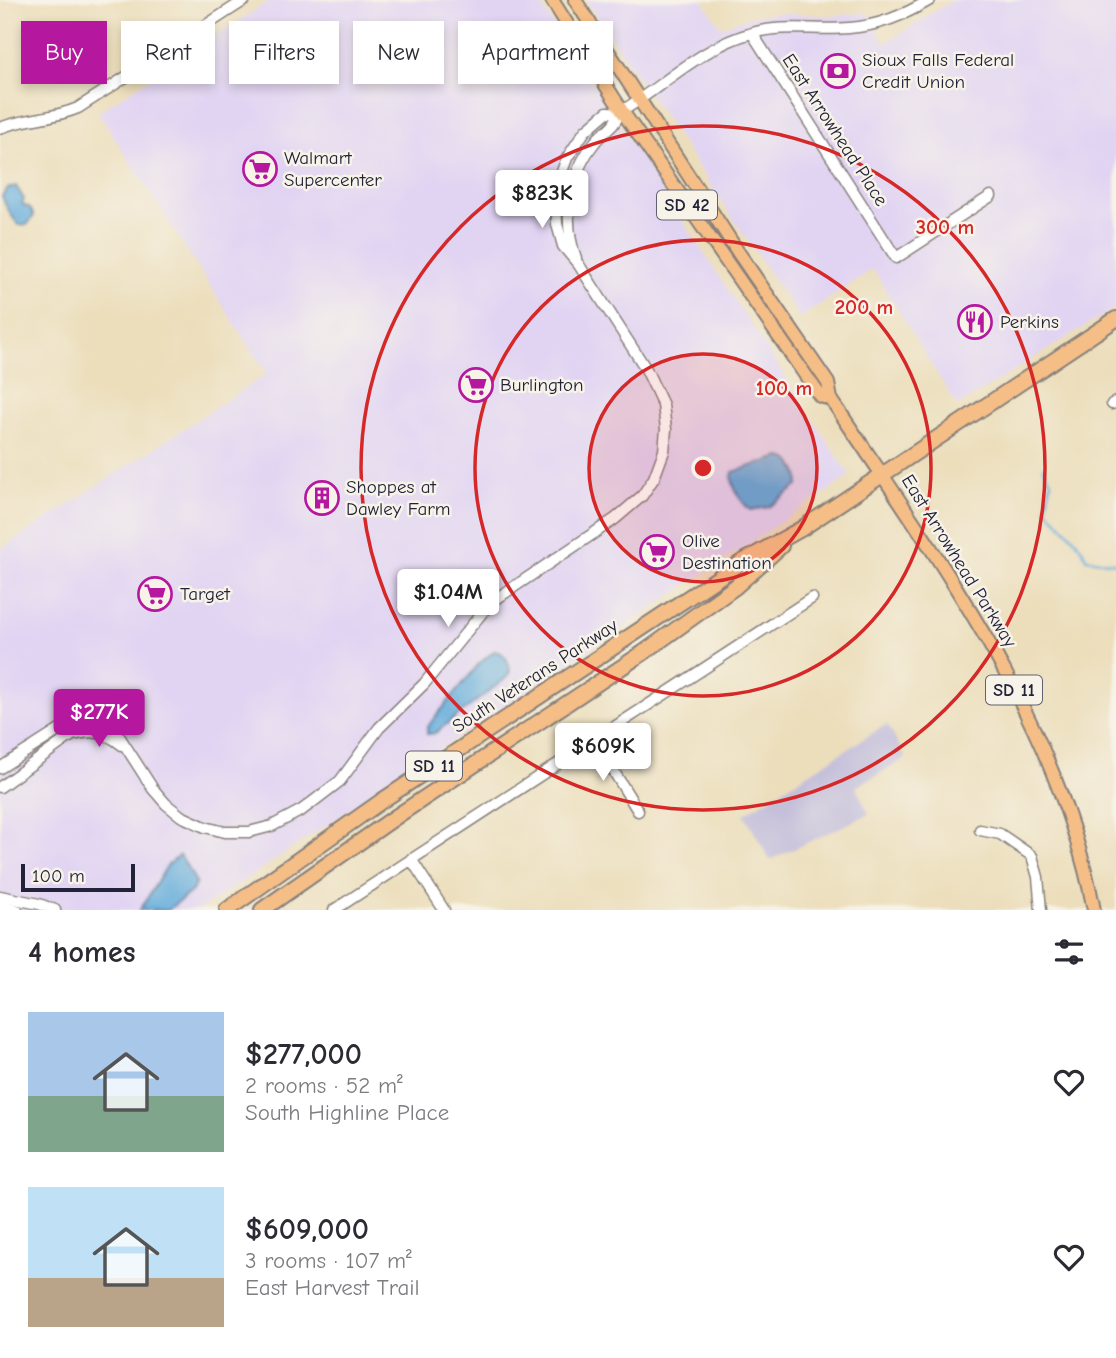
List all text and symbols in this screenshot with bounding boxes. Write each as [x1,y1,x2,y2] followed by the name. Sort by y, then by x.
[21,21,107,84] chip: Buy
[121,21,215,84] chip: Rent
[229,21,339,84] chip: Filters
[353,21,444,84] chip: New
[458,21,613,84] chip: Apartment
[862,49,1014,93] place label: Sioux Falls Federal Credit Union
[778,50,892,210] street label: East Arrowhead Place
[819,52,857,90] bank icon: Sioux Falls Federal Credit Union
[284,147,382,191] place label: Walmart Supercenter
[241,150,279,188] supermarket icon: Walmart Supercenter
[493,170,591,230] pin: $823K
[511,179,573,206] text: $823K
[657,190,717,220] road number: SD 42
[916,215,974,239] text: 300 m
[835,295,893,319] text: 200 m
[956,303,994,341] restaurant icon: Perkins
[1000,311,1059,333] place label: Perkins
[457,366,495,404] supermarket icon: Burlington
[500,374,584,396] place label: Burlington
[756,376,812,400] text: 100 m
[691,456,715,480] centre of rings
[897,471,1021,652] street label: East Arrowhead Parkway
[346,476,451,520] place label: Shoppes at Dawley Farm
[303,479,341,517] building icon: Shoppes at Dawley Farm
[682,530,772,574] place label: Olive Destination
[638,533,676,571] supermarket icon: Olive Destination
[391,570,505,629] pin: $1.04M
[136,575,174,613] supermarket icon: Target
[413,578,483,605] text: $1.04M
[180,583,231,605] place label: Target
[448,614,622,738] street label: South Veterans Parkway
[986,676,1042,704] road number: SD 11
[50,690,148,749] pin: $277K
[70,698,128,725] text: $277K
[554,724,652,783] pin: $609K
[571,732,635,759] text: $609K
[406,752,462,780] road number: SD 11
[21,861,135,893] scale bar
[32,865,85,887] text: 100 m
[1050,933,1088,971] icon: filters
[28,935,135,970] text: 4 homes
[245,1037,362,1072] text: $277,000
[84,1040,168,1124] icon: home
[1050,1063,1088,1101] icon: heart
[245,1072,403,1099] text: 2 rooms · 52 m²
[245,1099,449,1126] text: South Highline Place
[245,1212,369,1247] text: $609,000
[84,1215,168,1299] icon: home
[1050,1238,1088,1276] icon: heart
[245,1247,412,1274] text: 3 rooms · 107 m²
[245,1274,420,1301] text: East Harvest Trail

